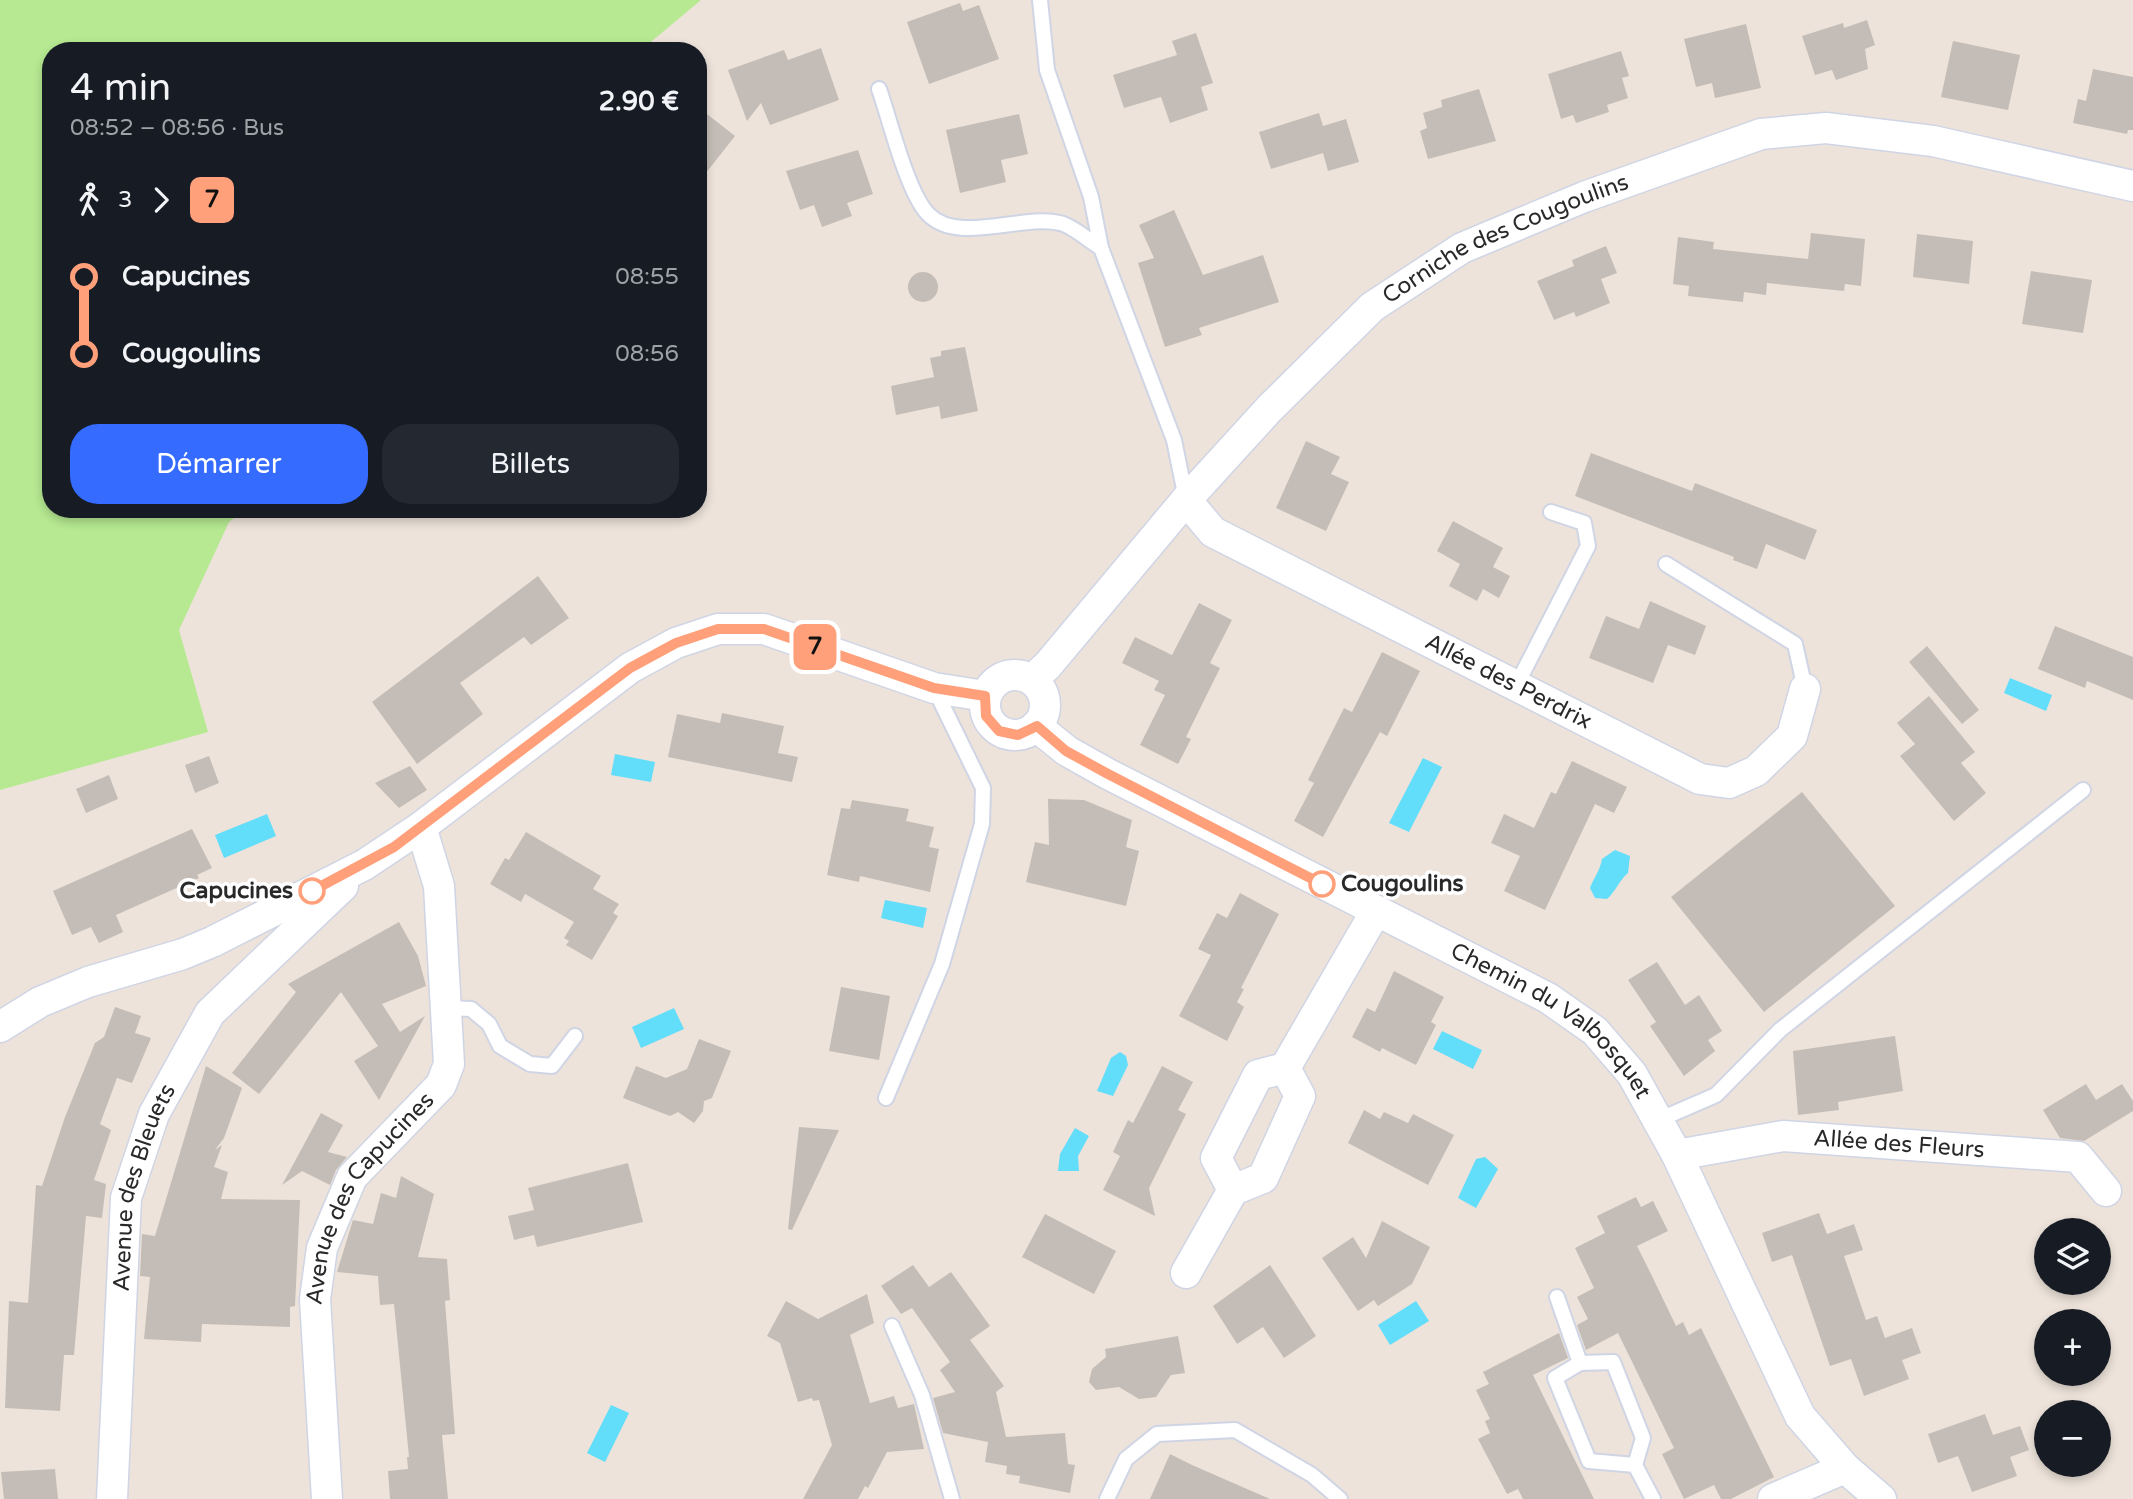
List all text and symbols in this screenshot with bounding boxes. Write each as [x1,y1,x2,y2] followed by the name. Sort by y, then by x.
[70,65,171,111] text: 4 min
[599,86,679,117] text: 2.90 €
[70,114,284,142] text: 08:52 – 08:56 · Bus
[1377,168,1632,310] street label: Corniche des Cougoulins
[70,181,108,219] icon: walk
[142,181,180,219] icon: forward
[204,185,220,214] text: 7
[118,186,132,214] text: 3
[122,261,250,292] text: Capucines
[615,263,679,291] text: 08:55
[122,338,261,369] text: Cougoulins
[615,340,679,368] text: 08:56
[70,424,368,504] button: Démarrer
[382,424,679,504] button: Billets
[792,624,838,670] line badge: 7
[1420,628,1596,736] street label: Allée des Perdrix
[807,632,823,661] text: 7
[1341,870,1464,898] place label: Cougoulins
[1309,871,1335,897] marker: Cougoulins
[180,877,293,905] place label: Capucines
[299,878,325,904] marker: Capucines
[1446,937,1657,1104] street label: Chemin du Valbosquet
[108,1079,182,1292] street label: Avenue des Bleuets
[300,1087,440,1306] street label: Avenue des Capucines
[1812,1124,1986,1164] street label: Allée des Fleurs
[2034,1218,2111,1477] map controls
[2034,1218,2111,1295] button: layers
[2034,1309,2111,1386] button: +
[2034,1400,2111,1477] button: −

